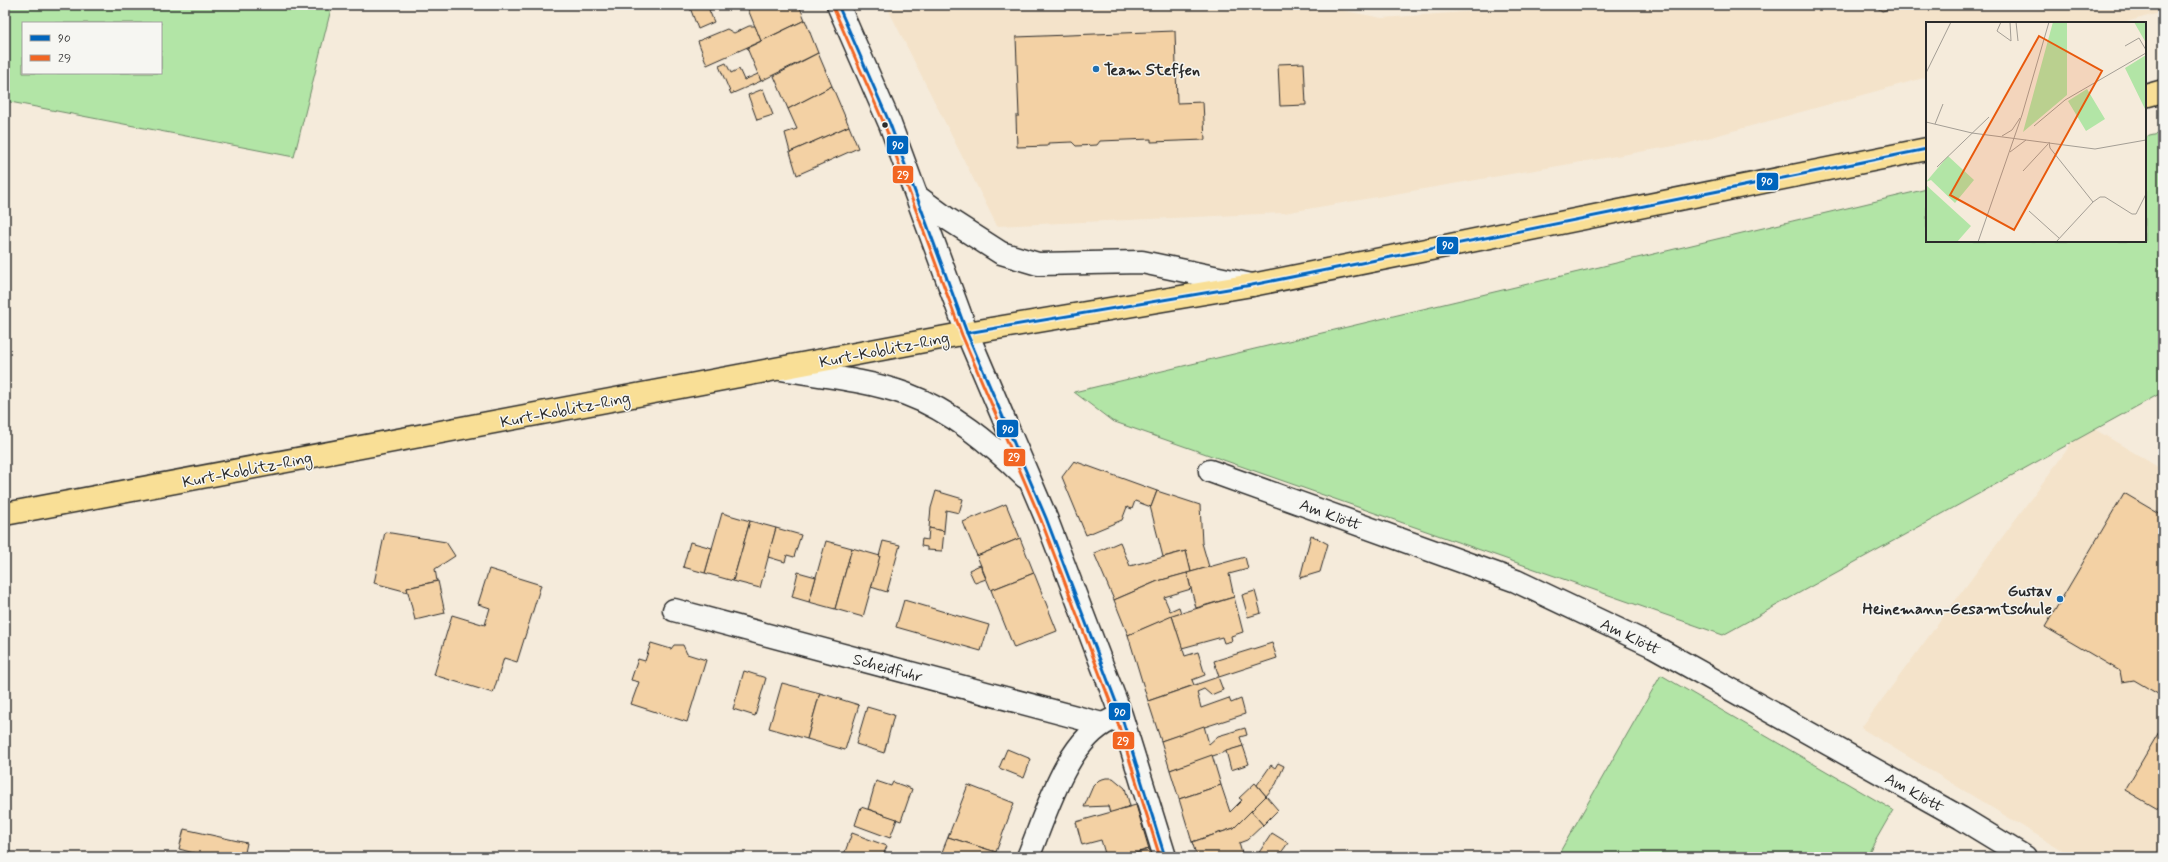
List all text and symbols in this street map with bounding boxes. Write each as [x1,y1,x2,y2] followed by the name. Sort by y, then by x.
[22,22,162,74] legend
[1926,22,2146,242] inset map
[58,31,71,47] text: 90
[58,51,71,67] text: 29
[1104,60,1200,81] place label: Team Steffen
[1091,64,1101,74] marker: Team Steffen
[880,120,890,130] unlabelled marker
[886,135,909,155] line badge: 90
[892,139,904,153] text: 90
[892,165,914,184] line badge: 29
[897,169,909,183] text: 29
[1756,172,1779,191] line badge: 90
[1761,175,1773,189] text: 90
[1436,236,1459,255] line badge: 90
[1442,239,1454,253] text: 90
[818,328,951,374] street label: Kurt-Koblitz-Ring
[499,388,632,434] street label: Kurt-Koblitz-Ring
[996,419,1019,438] line badge: 90
[1002,423,1014,437] text: 90
[181,448,314,494] street label: Kurt-Koblitz-Ring
[1003,448,1026,467] line badge: 29
[1008,451,1020,465] text: 29
[1296,494,1365,537] street label: Am Klött
[1862,581,2053,620] place label: Gustav Heinemann-Gesamtschule
[2055,594,2065,604] marker: Gustav Heinemann-Gesamtschule
[1597,614,1665,661] street label: Am Klött
[850,649,925,688] street label: Scheidfuhr
[1108,702,1131,721] line badge: 90
[1114,706,1126,720] text: 90
[1112,731,1135,750] line badge: 29
[1117,735,1129,749] text: 29
[1881,768,1948,818] street label: Am Klött

